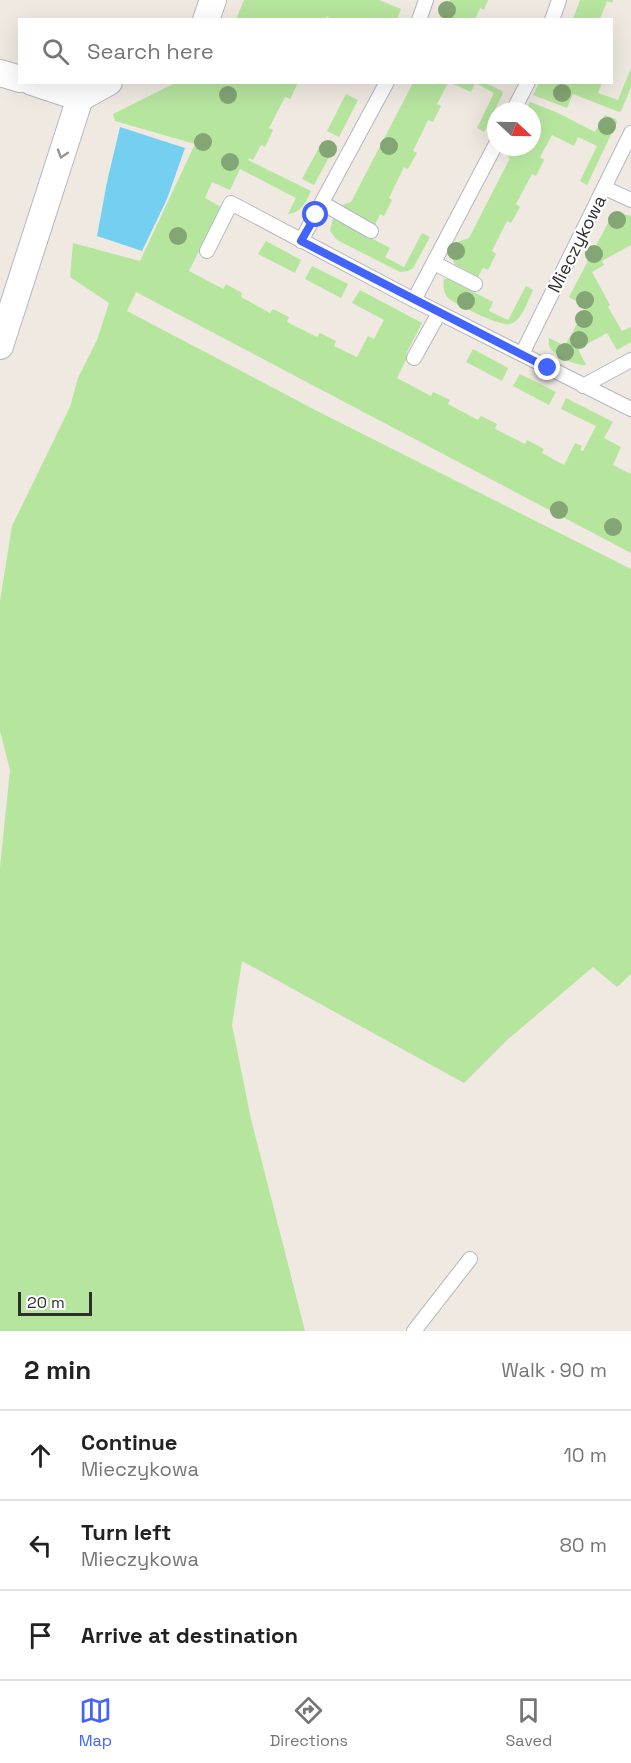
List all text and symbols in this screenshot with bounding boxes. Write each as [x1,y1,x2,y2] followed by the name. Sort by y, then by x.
[18,18,613,84] search box
[39,35,72,68] icon: search
[87,37,214,65] text: Search here
[487,102,541,156] north arrow
[57,148,69,159] one-way arrow
[542,191,611,296] street label: Mieczykowa
[302,201,328,227] route start
[534,354,560,380] route end
[18,1289,92,1316] scale bar
[27,1292,65,1313] text: 20 m
[24,1353,91,1387] text: 2 min
[501,1357,607,1383] text: Walk · 90 m
[81,1428,177,1456] text: Continue
[24,1439,57,1472] icon: ahead
[563,1442,607,1468] text: 10 m
[81,1456,199,1482] text: Mieczykowa
[81,1518,171,1546] text: Turn left
[24,1529,57,1562] icon: left
[559,1532,607,1558] text: 80 m
[81,1546,199,1572] text: Mieczykowa
[24,1619,57,1652] icon: arrive
[81,1621,298,1649] text: Arrive at destination
[79,1694,112,1751] tab: Map
[270,1694,348,1751] tab: Directions
[506,1694,552,1751] tab: Saved

